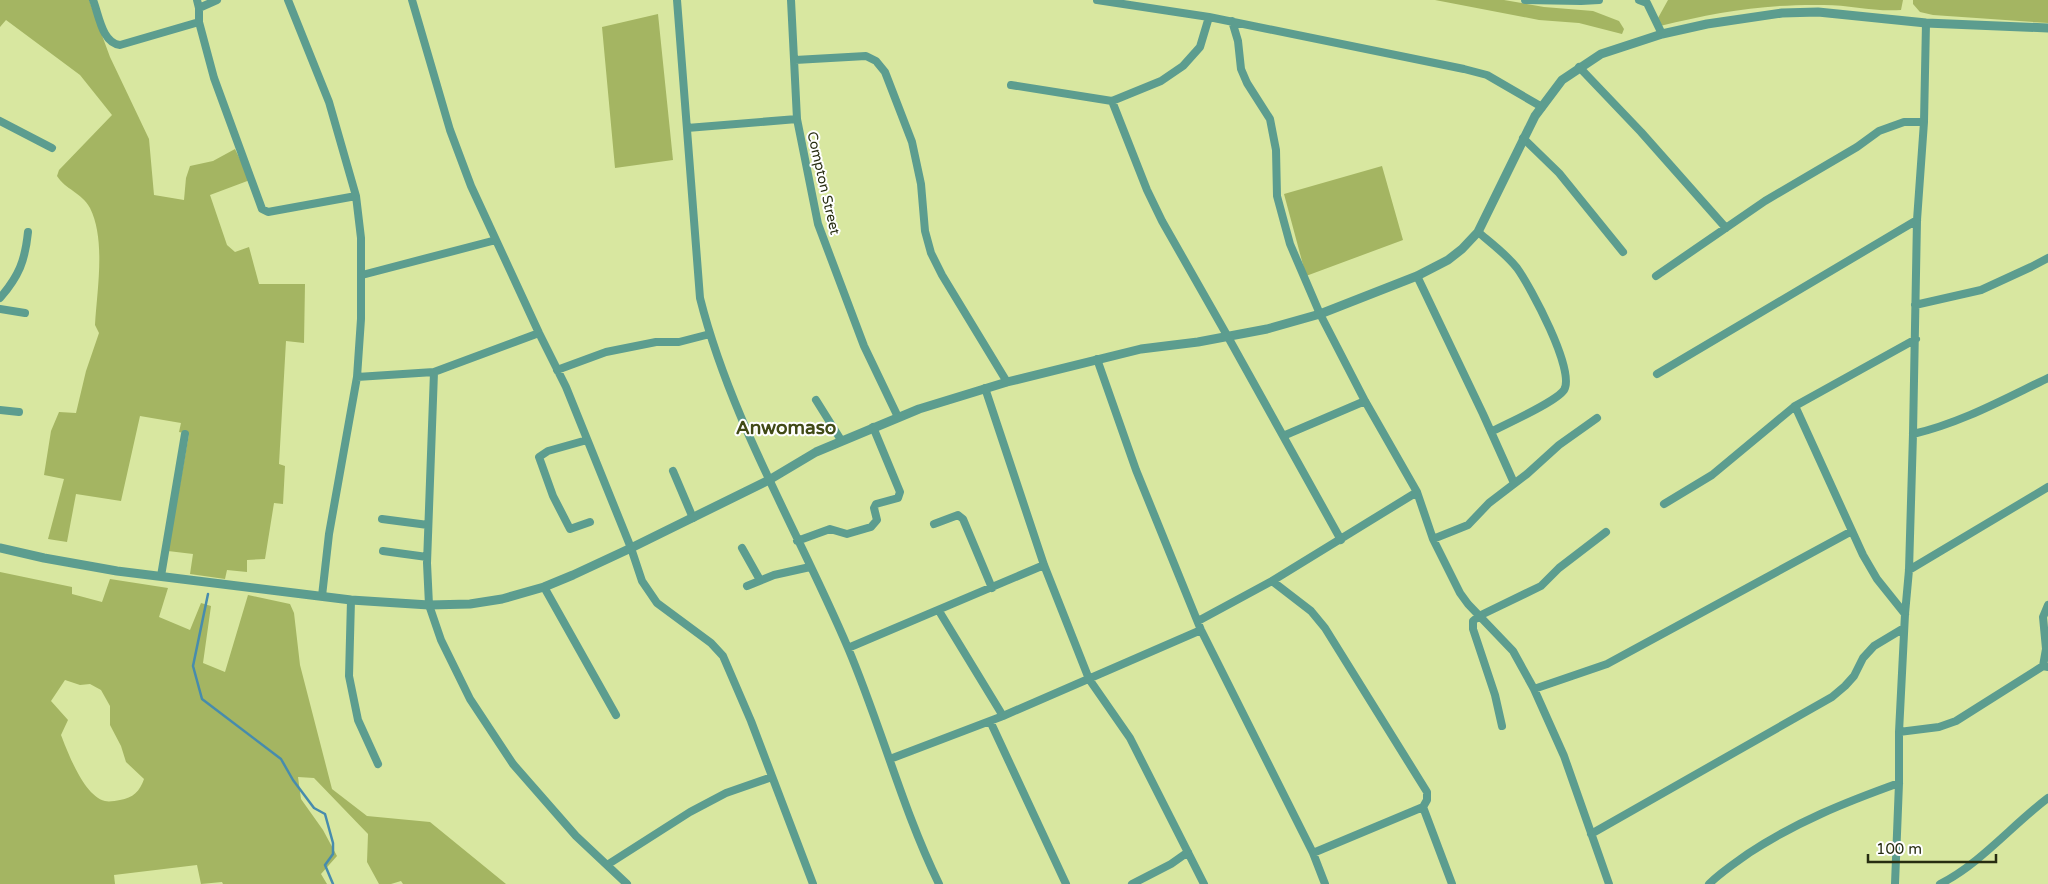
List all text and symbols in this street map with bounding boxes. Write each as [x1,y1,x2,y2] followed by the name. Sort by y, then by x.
[803,130,844,237] street label: Compton Street
[736,417,836,439] district label: Anwomaso
[1868,832,1996,864] scale bar
[1876,840,1922,858] text: 100 m

